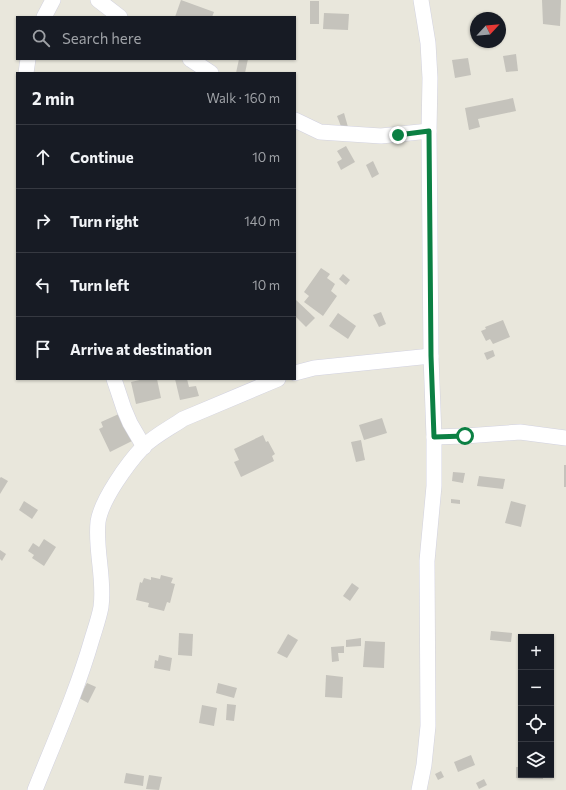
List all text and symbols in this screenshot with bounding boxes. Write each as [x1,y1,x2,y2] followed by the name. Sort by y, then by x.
[470,12,506,48] north arrow
[16,16,296,60] search box
[30,27,52,49] icon: search
[62,29,141,47] text: Search here
[32,88,74,109] text: 2 min
[206,90,280,106] text: Walk · 160 m
[389,126,407,144] route end
[32,146,54,168] icon: ahead
[70,148,134,166] text: Continue
[252,149,280,165] text: 10 m
[32,210,54,232] icon: right
[70,212,139,230] text: Turn right
[244,213,280,229] text: 140 m
[32,274,54,296] icon: left
[70,276,129,294] text: Turn left
[252,277,280,293] text: 10 m
[32,338,54,360] icon: arrive
[70,340,212,358] text: Arrive at destination
[456,427,474,445] route start
[518,634,554,778] map controls
[518,634,554,670] button: +
[518,670,554,706] button: −
[518,706,554,742] button: locate
[518,742,554,778] button: layers

